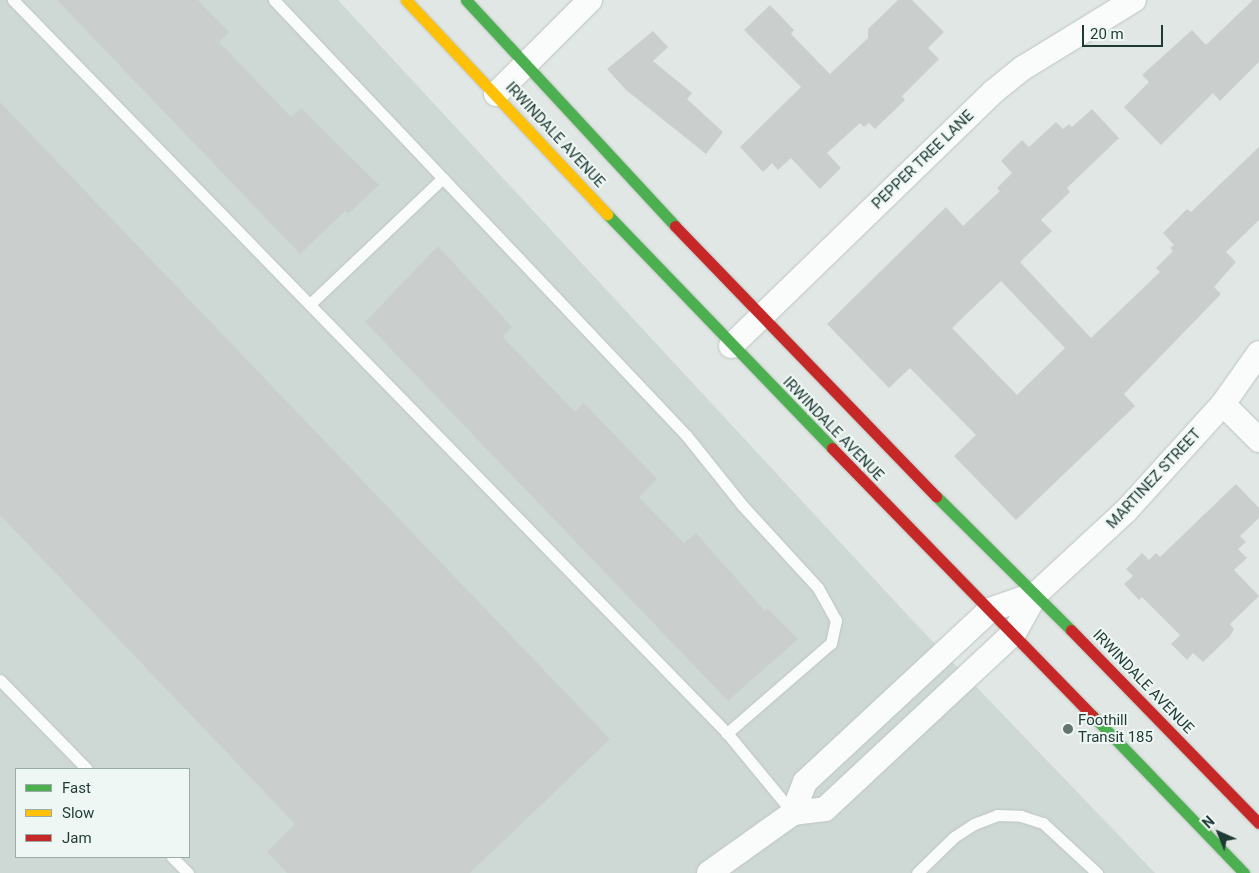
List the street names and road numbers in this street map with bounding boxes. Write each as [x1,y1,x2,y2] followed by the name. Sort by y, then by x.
[502,79,608,191] street label: IRWINDALE AVENUE
[868,107,978,213] street label: PEPPER TREE LANE
[779,373,887,485] street label: IRWINDALE AVENUE
[1103,425,1205,533] street label: MARTINEZ STREET
[1089,626,1197,738] street label: IRWINDALE AVENUE

